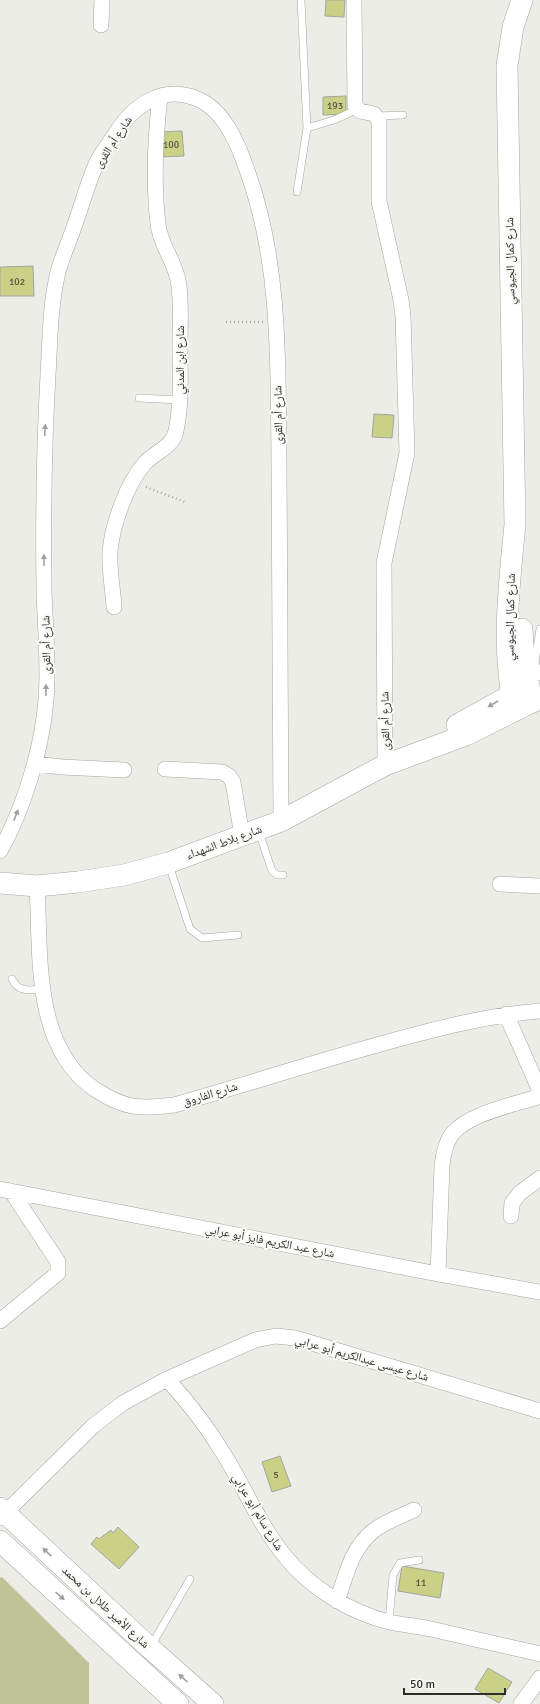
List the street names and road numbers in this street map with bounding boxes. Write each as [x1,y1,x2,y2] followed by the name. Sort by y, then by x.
[91,113,136,171] street label: شارع أم القرى
[502,217,521,305] street label: شارع كمال الجيوسي
[173,325,190,394] street label: شارع ابن المدني
[270,385,287,445] street label: شارع أم القرى
[502,573,521,661] street label: شارع كمال الجيوسي
[38,615,55,675] street label: شارع أم القرى
[377,691,394,751] street label: شارع أم القرى
[184,822,264,863] street label: شارع بلاط الشهداء
[181,1079,239,1110] street label: شارع الفاروق
[203,1222,336,1263] street label: شارع عبد الكريم فايز أبو عرابي
[293,1332,431,1387] street label: شارع عيسى عبدالكريم أبو عرابي
[227,1471,287,1555] street label: شارع سالم أبو عرابي
[59,1563,152,1652] street label: شارع الأمير طلال بن محمد

